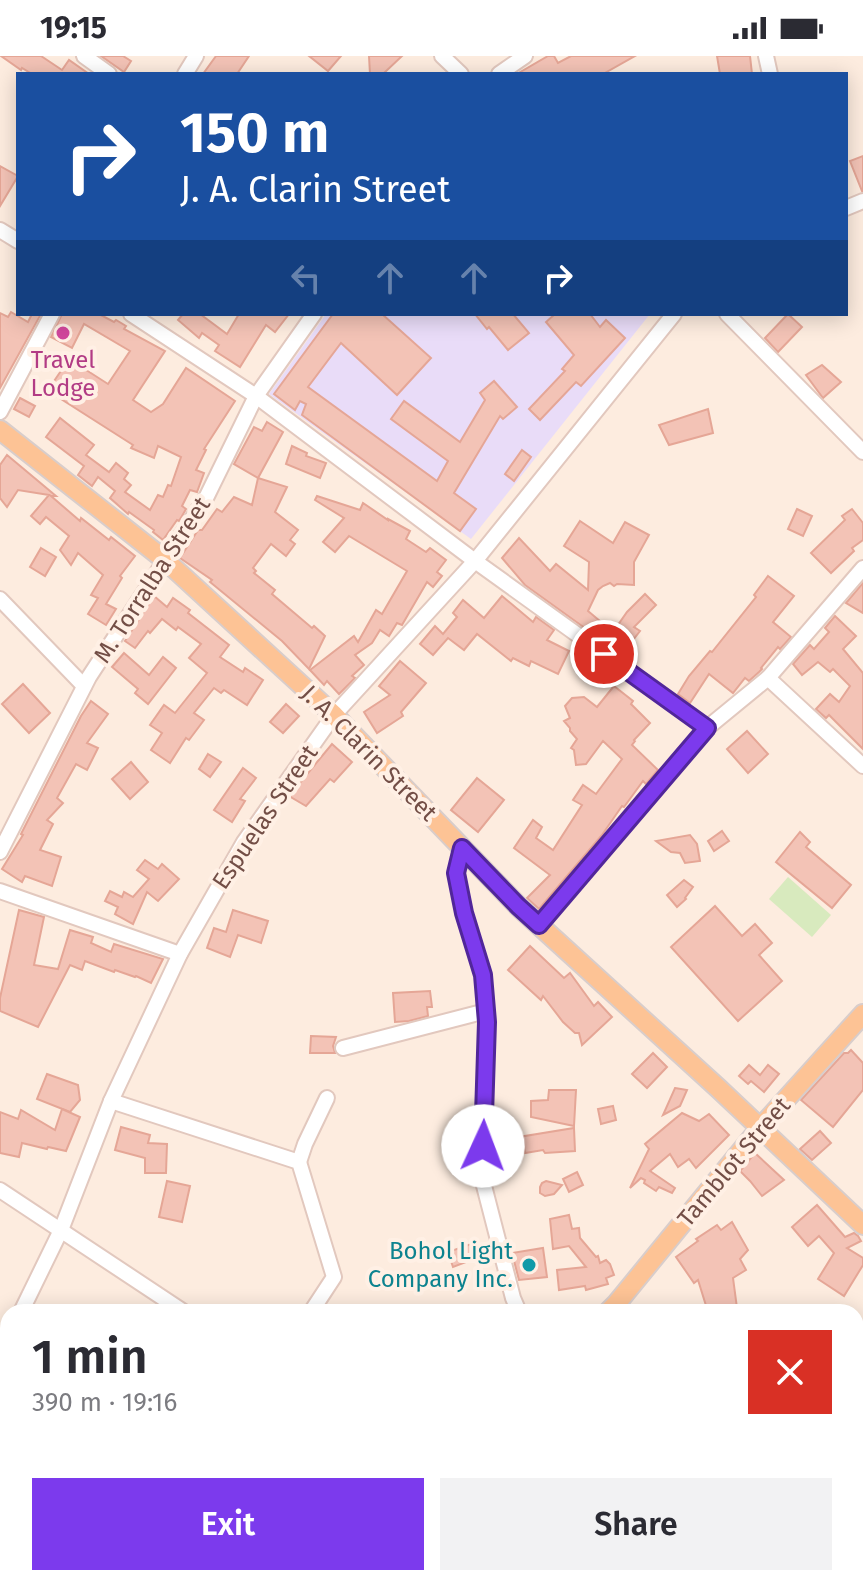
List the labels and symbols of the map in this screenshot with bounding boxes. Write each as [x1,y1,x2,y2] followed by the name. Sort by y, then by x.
[54,324,72,342] marker: Travel Lodge
[31,346,95,402] place label: Travel Lodge
[88,492,216,668] street label: M. Torralba Street
[570,620,638,688] pin
[295,679,443,827] street label: J. A. Clarin Street
[207,739,324,894] street label: Espuelas Street
[672,1091,796,1232] street label: Tamblot Street
[441,1104,525,1188] position arrow
[368,1237,513,1293] place label: Bohol Light Company Inc.
[520,1256,538,1274] marker: Bohol Light Company Inc.

